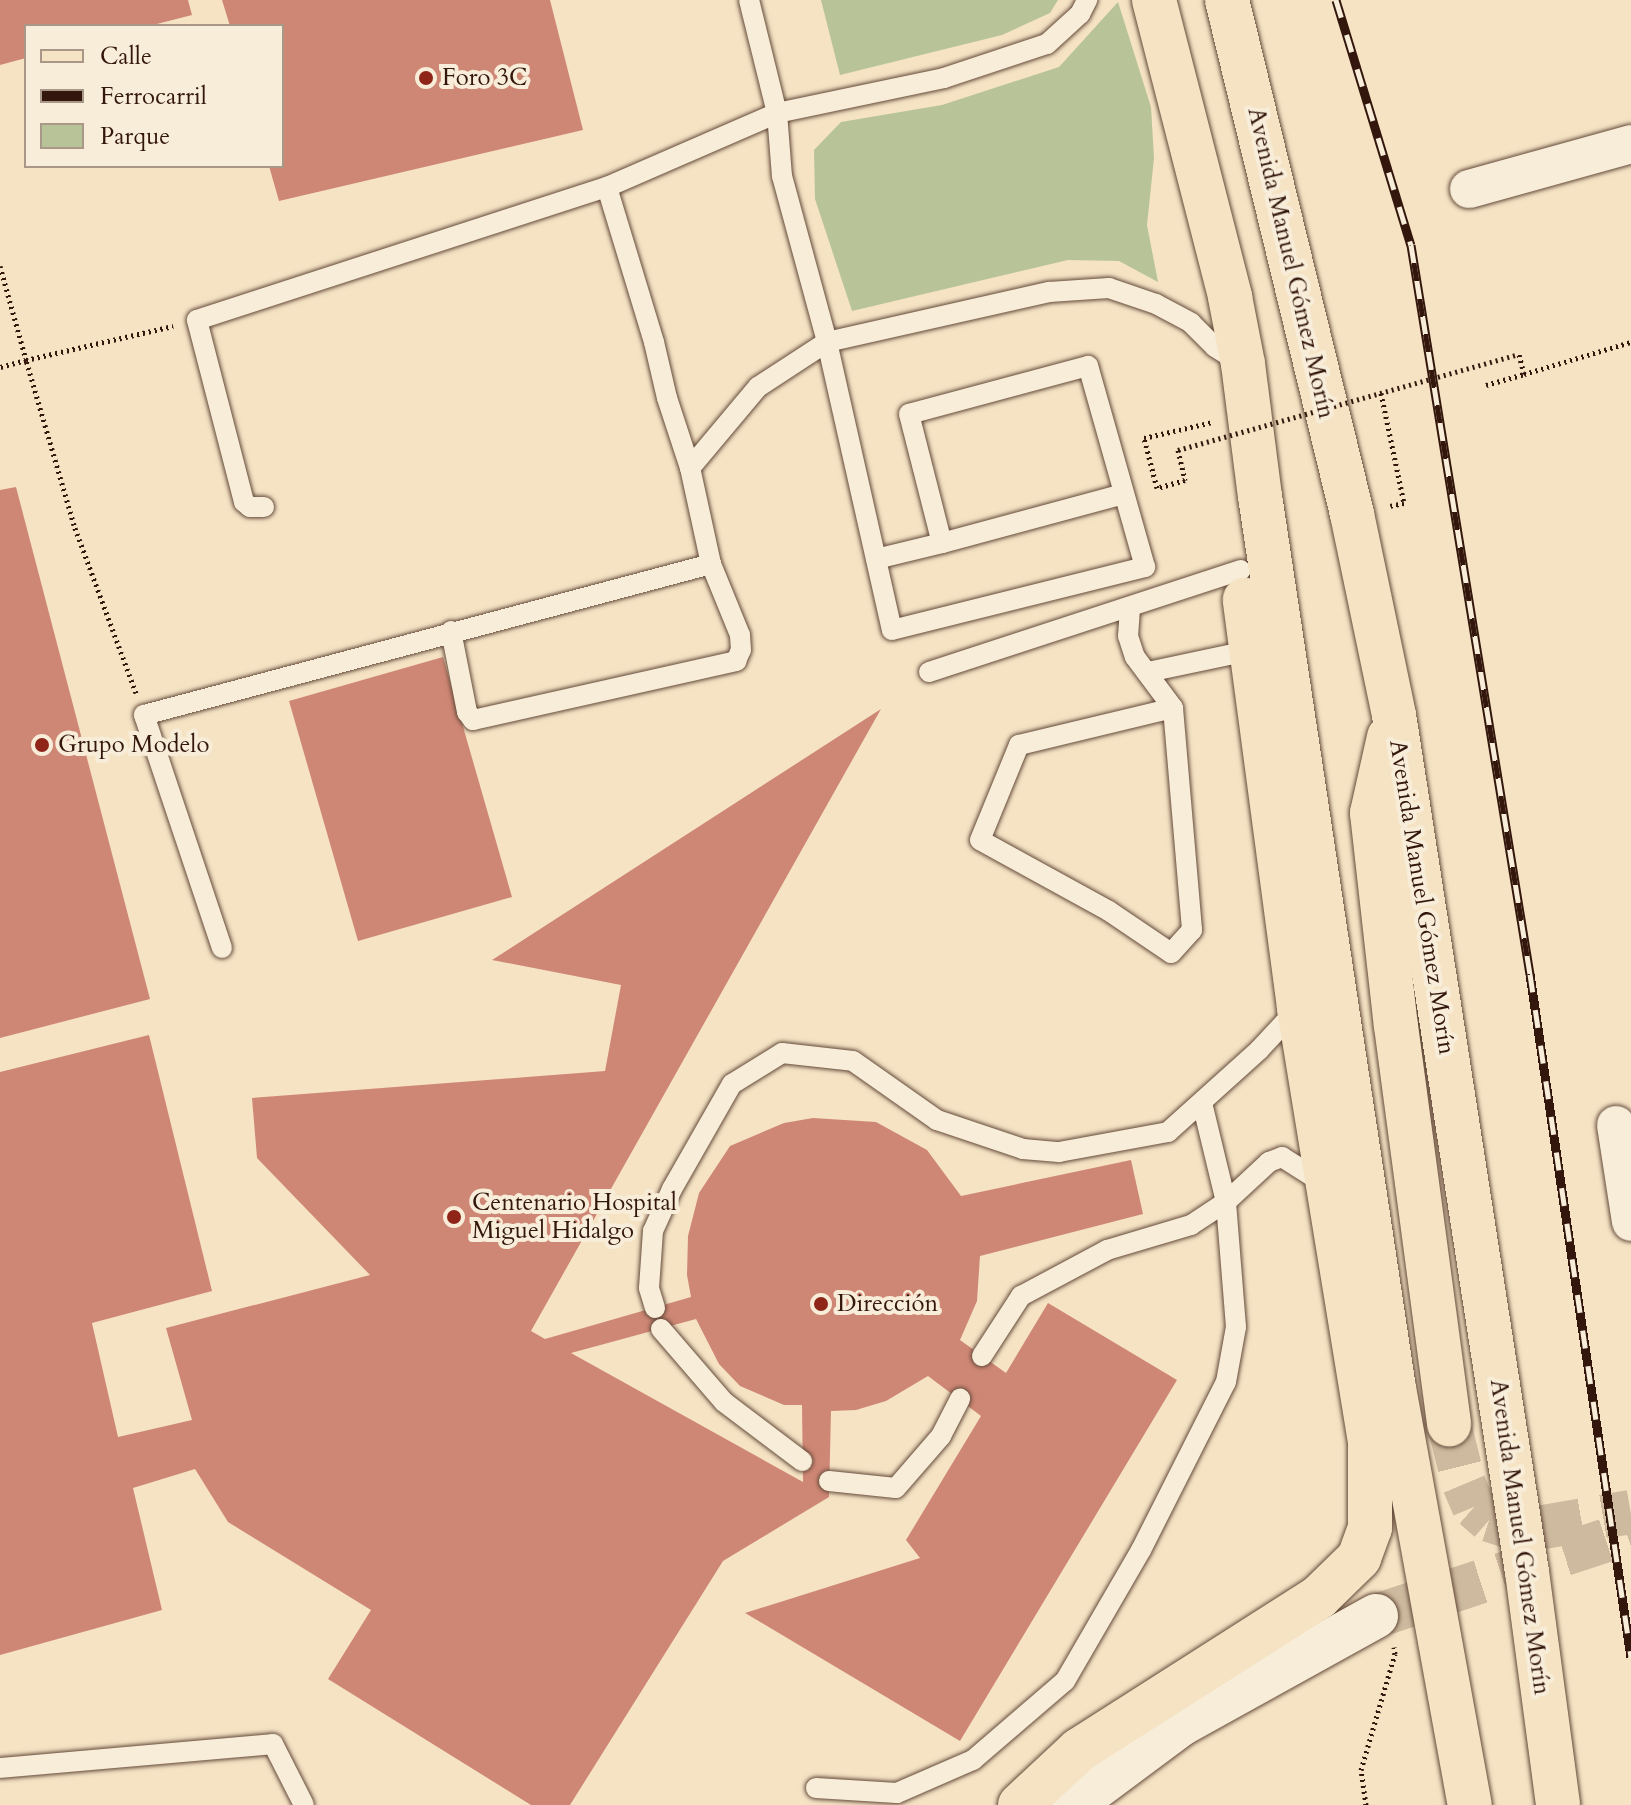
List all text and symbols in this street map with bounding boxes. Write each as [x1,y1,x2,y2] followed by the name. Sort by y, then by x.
[24,24,284,168] legend
[100,40,152,73] text: Calle
[442,64,527,92] place label: Foro 3C
[417,69,435,87] marker: Foro 3C
[100,80,207,113] text: Ferrocarril
[1241,105,1341,421] street label: Avenida Manuel Gómez Morín
[100,120,170,153] text: Parque
[58,731,209,759] place label: Grupo Modelo
[33,736,51,754] marker: Grupo Modelo
[1383,738,1461,1056] street label: Avenida Manuel Gómez Morín
[472,1189,677,1245] place label: Centenario Hospital Miguel Hidalgo
[443,1206,465,1228] marker: Centenario Hospital Miguel Hidalgo
[837,1290,938,1318] place label: Dirección
[812,1295,830,1313] marker: Dirección
[1484,1377,1556,1697] street label: Avenida Manuel Gómez Morín

